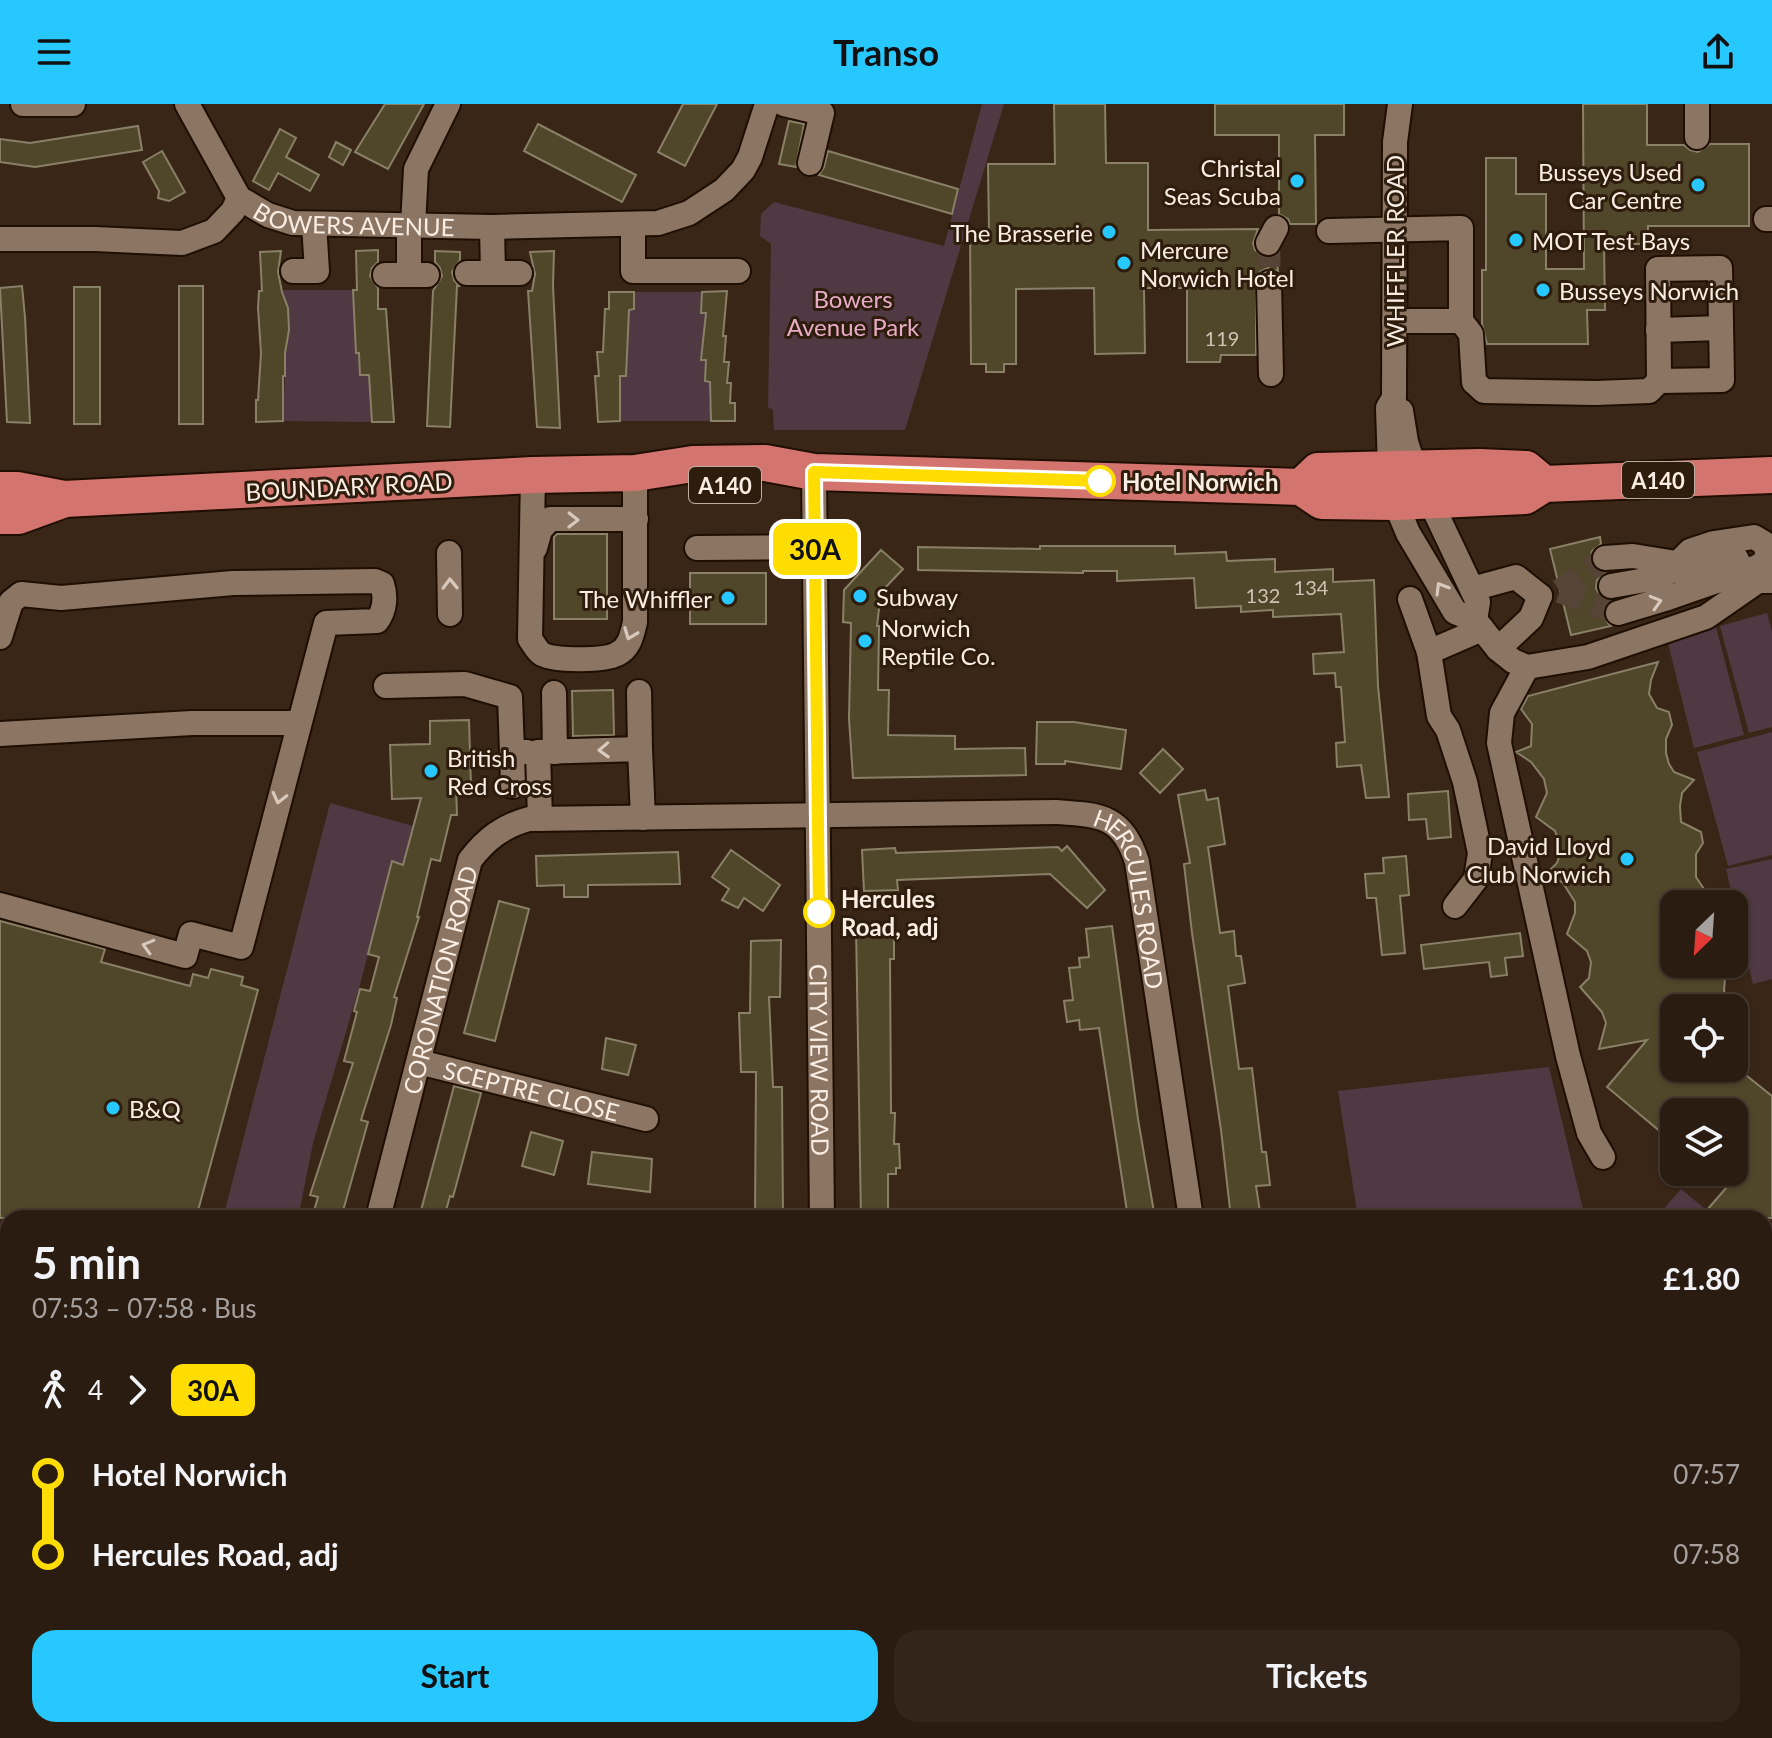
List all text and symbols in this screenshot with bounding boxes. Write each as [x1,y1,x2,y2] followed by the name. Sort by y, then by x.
[32,30,76,74] icon: menu
[833,30,939,74] text: Transo
[1696,30,1740,74] icon: share
[1164,153,1281,210] place label: Christal Seas Scuba
[1380,155,1409,347] street label: WHIFFLER ROAD
[1538,157,1682,214] place label: Busseys Used Car Centre
[1288,172,1306,190] marker: Christal Seas Scuba
[1689,176,1707,194] marker: Busseys Used Car Centre
[249,195,455,241] street label: BOWERS AVENUE
[950,218,1093,247] place label: The Brasserie
[1100,223,1118,241] marker: The Brasserie
[1532,226,1690,255] place label: MOT Test Bays
[1507,231,1525,249] marker: MOT Test Bays
[1140,235,1294,292] place label: Mercure Norwich Hotel
[1115,254,1133,272] marker: Mercure Norwich Hotel
[1559,276,1739,305] place label: Busseys Norwich
[1534,281,1552,299] marker: Busseys Norwich
[787,284,920,341] park label: Bowers Avenue Park
[1205,326,1239,350] house number: 119
[1622,462,1694,498] road number: A140
[245,466,453,506] street label: BOUNDARY ROAD
[1085,466,1115,496] marker: Hotel Norwich
[689,467,761,503] road number: A140
[1122,467,1278,496] place label: Hotel Norwich
[567,511,580,528] one-way arrow
[769,523,861,575] line badge: 30A
[789,532,841,566] text: 30A
[1294,575,1329,599] house number: 134
[441,577,459,590] one-way arrow
[876,582,959,611] place label: Subway
[1435,582,1451,597] one-way arrow
[1246,583,1280,607] house number: 132
[579,584,712,613] place label: The Whiffler
[851,587,869,605] marker: Subway
[719,589,737,607] marker: The Whiffler
[1649,595,1663,611] one-way arrow
[881,613,996,670] place label: Norwich Reptile Co.
[624,626,640,640] one-way arrow
[856,632,874,650] marker: Norwich Reptile Co.
[597,742,610,759] one-way arrow
[447,743,552,800] place label: British Red Cross
[422,762,440,780] marker: British Red Cross
[272,791,289,805] one-way arrow
[1090,802,1171,991] street label: HERCULES ROAD
[1467,831,1611,888] place label: David Lloyd Club Norwich
[1618,850,1636,868] marker: David Lloyd Club Norwich
[396,862,482,1097] street label: CORONATION ROAD
[841,884,939,941] place label: Hercules Road, adj
[1660,890,1748,978] north arrow
[1660,890,1748,1186] map controls
[804,897,834,927] marker: Hercules Road, adj
[141,939,155,955] one-way arrow
[805,964,836,1156] street label: CITY VIEW ROAD
[1660,994,1748,1082] button: locate
[441,1054,622,1126] street label: SCEPTRE CLOSE
[129,1094,181,1123] place label: B&Q
[1660,1098,1748,1186] button: layers
[104,1099,122,1117] marker: B&Q
[32,1236,141,1288] text: 5 min
[1663,1260,1740,1296] text: £1.80
[32,1292,256,1324] text: 07:53 – 07:58 · Bus
[32,1368,76,1412] icon: walk
[115,1368,159,1412] icon: forward
[187,1373,239,1407] text: 30A
[88,1374,103,1406] text: 4
[92,1456,288,1492] text: Hotel Norwich
[1673,1458,1740,1490] text: 07:57
[92,1536,339,1572] text: Hercules Road, adj
[1673,1538,1740,1570] text: 07:58
[32,1630,878,1722] button: Start
[894,1630,1740,1722] button: Tickets

